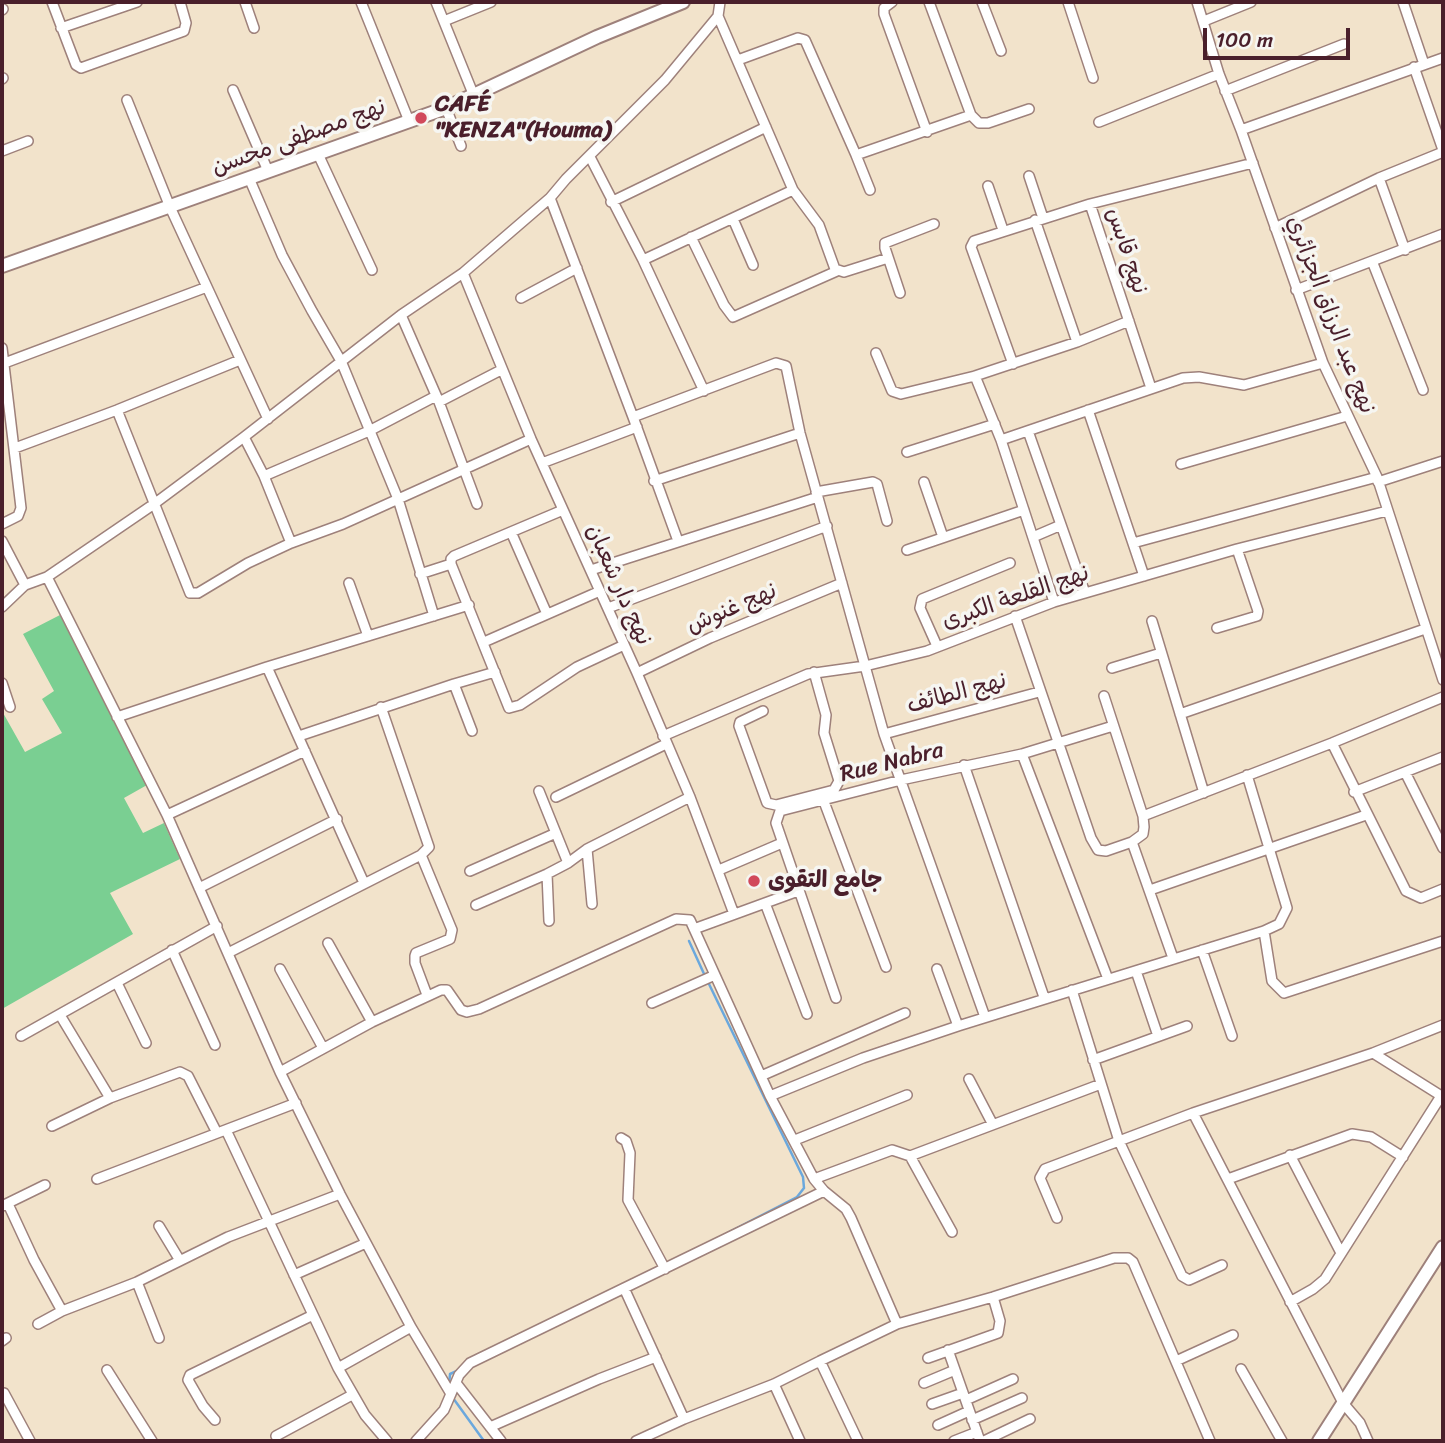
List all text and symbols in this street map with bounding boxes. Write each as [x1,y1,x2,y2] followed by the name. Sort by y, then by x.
[1207,14,1354,58] scale bar
[1216,21,1273,59] text: 100 m
[435,91,611,145] place label: CAFÉ "KENZA"(Houma)
[208,94,390,182] street label: نهج مصطفى محسن
[413,110,429,126] marker: CAFÉ "KENZA"(Houma)
[1099,204,1153,298] street label: نهج قابس
[1280,212,1380,418] street label: نهج عبد الرزاق الجزائري
[579,520,657,650] street label: نهج دار شعبان
[939,560,1093,636] street label: نهج القلعة الكبرى
[683,578,781,640] street label: نهج غنوش
[904,667,1010,721] street label: نهج الطائف
[838,737,946,789] street label: Rue Nabra
[768,867,882,895] place label: جامع التقوى
[746,873,762,889] marker: جامع التقوى

